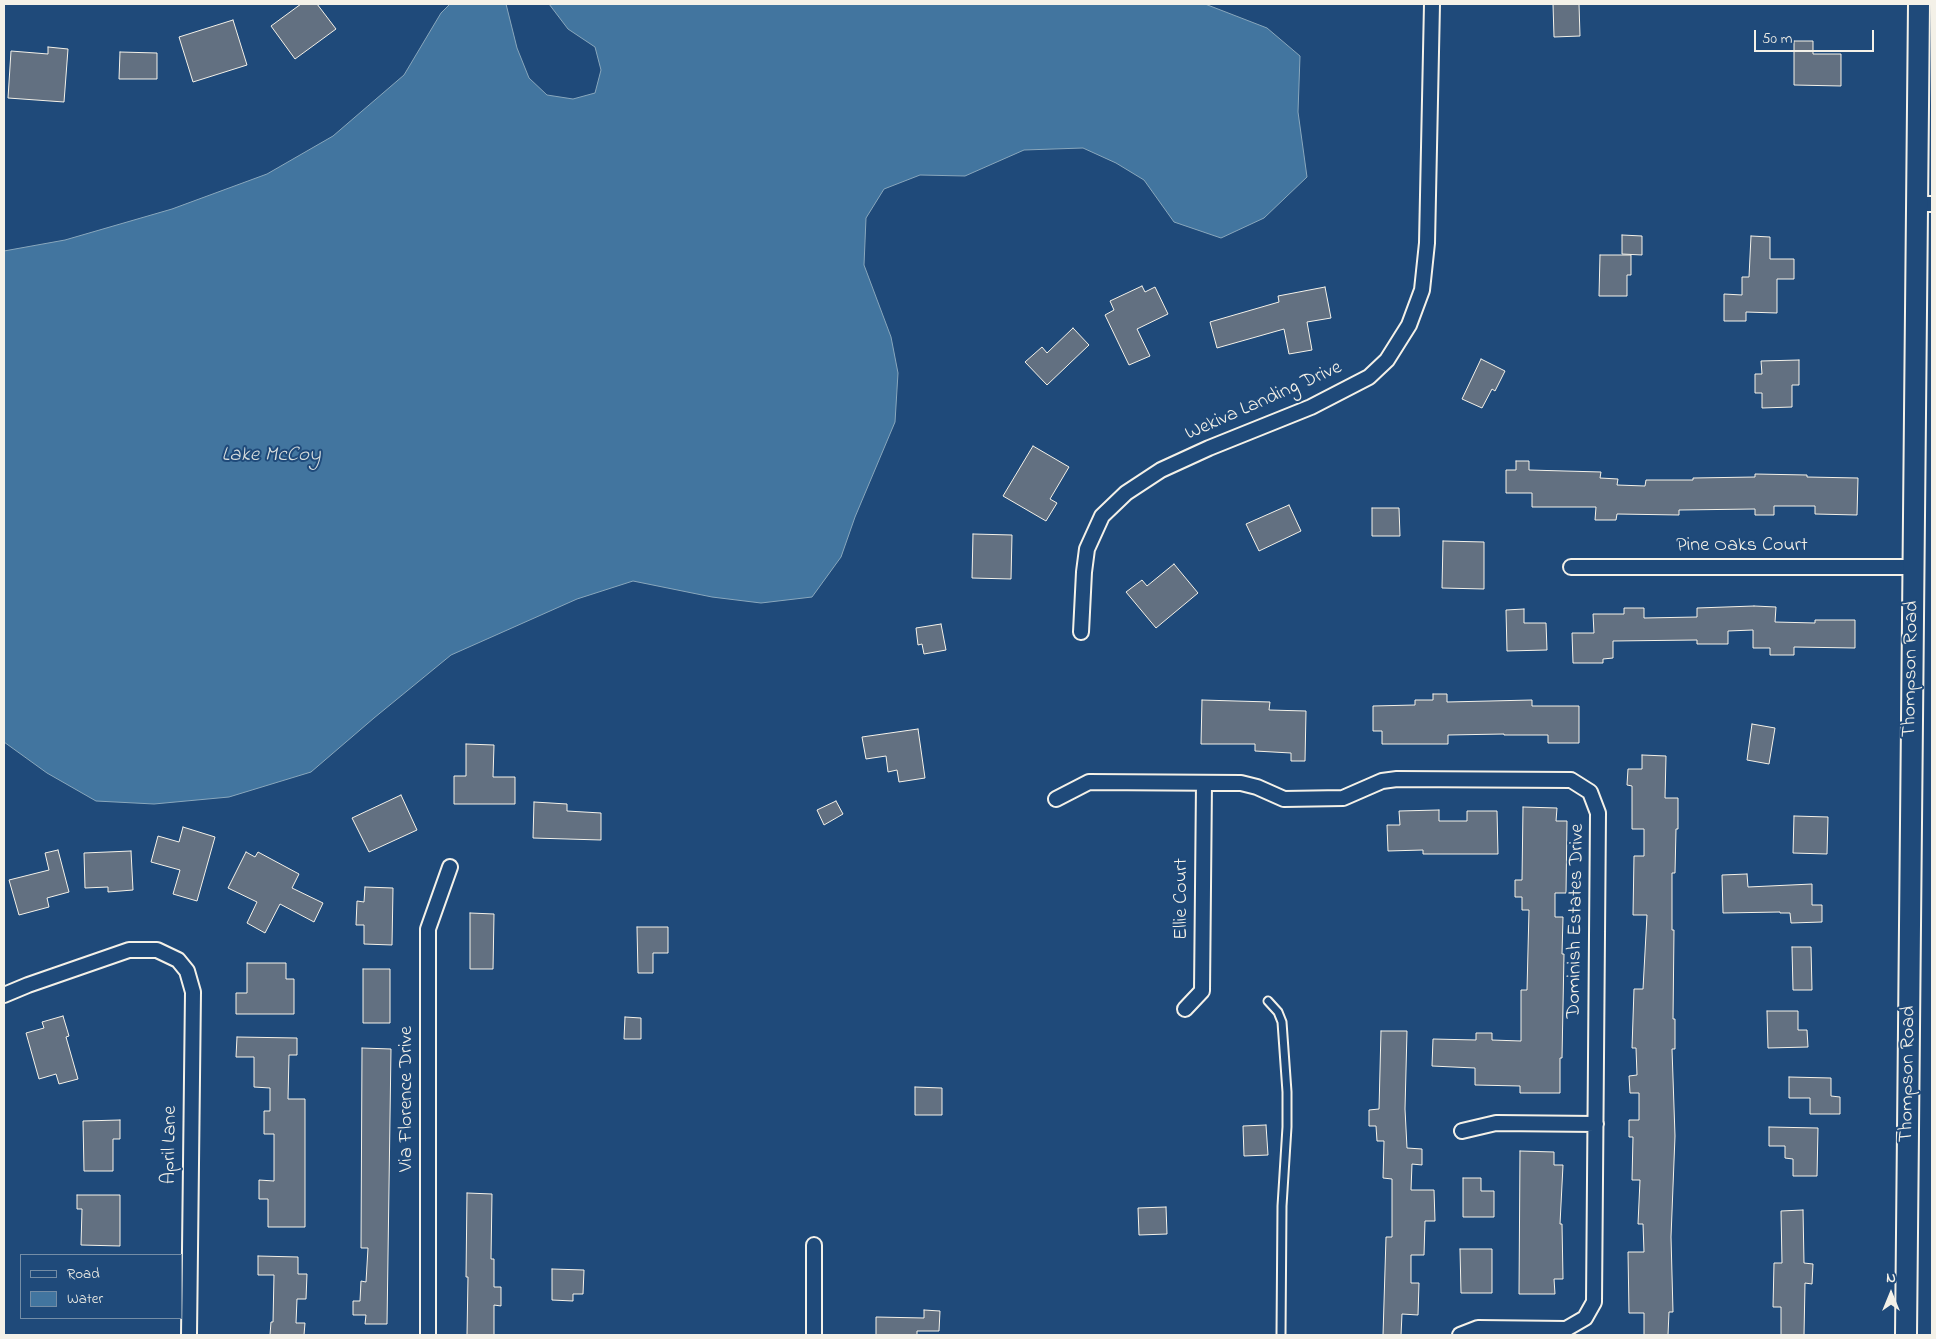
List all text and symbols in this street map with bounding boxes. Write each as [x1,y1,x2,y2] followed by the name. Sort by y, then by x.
[1756,20,1876,52] scale bar
[1762,28,1792,50] text: 50 m
[1182,357,1346,447] street label: Wekiva Landing Drive
[221,444,321,470] water label: Lake McCoy
[1676,535,1808,559] street label: Pine Oaks Court
[1899,600,1925,738] street label: Thompson Road
[1563,823,1591,1019] street label: Dominish Estates Drive
[1171,858,1195,940] street label: Ellie Court
[1896,1005,1922,1143] street label: Thompson Road
[396,1026,420,1172] street label: Via Florence Drive
[158,1106,184,1184] street label: April Lane
[20,1254,182,1319] legend
[67,1263,100,1285] text: Road
[1886,1268,1896,1289] text: N
[1866,1269,1916,1319] north arrow
[67,1288,103,1310] text: Water

